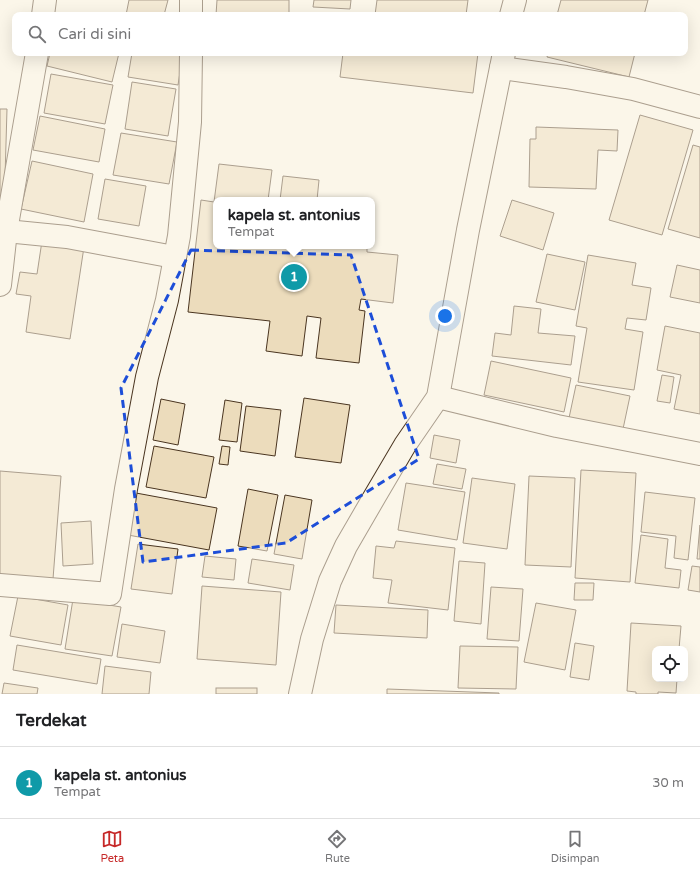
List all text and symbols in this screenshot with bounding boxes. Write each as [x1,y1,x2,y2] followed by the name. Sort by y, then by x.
[12,12,688,56] search box
[26,23,48,45] icon: search
[58,25,131,43] text: Cari di sini
[213,197,375,249] popup
[228,206,360,224] text: kapela st. antonius
[228,224,274,240] text: Tempat
[281,262,307,292] pin: 1
[435,306,455,326] your location
[652,646,688,682] map controls
[652,646,688,682] button: locate
[16,710,86,731] text: Terdekat
[54,766,186,784] text: kapela st. antonius
[25,775,33,791] text: 1
[652,775,684,791] text: 30 m
[54,784,101,800] text: Tempat
[100,828,124,865] tab: Peta
[325,828,350,865] tab: Rute
[551,828,600,865] tab: Disimpan

